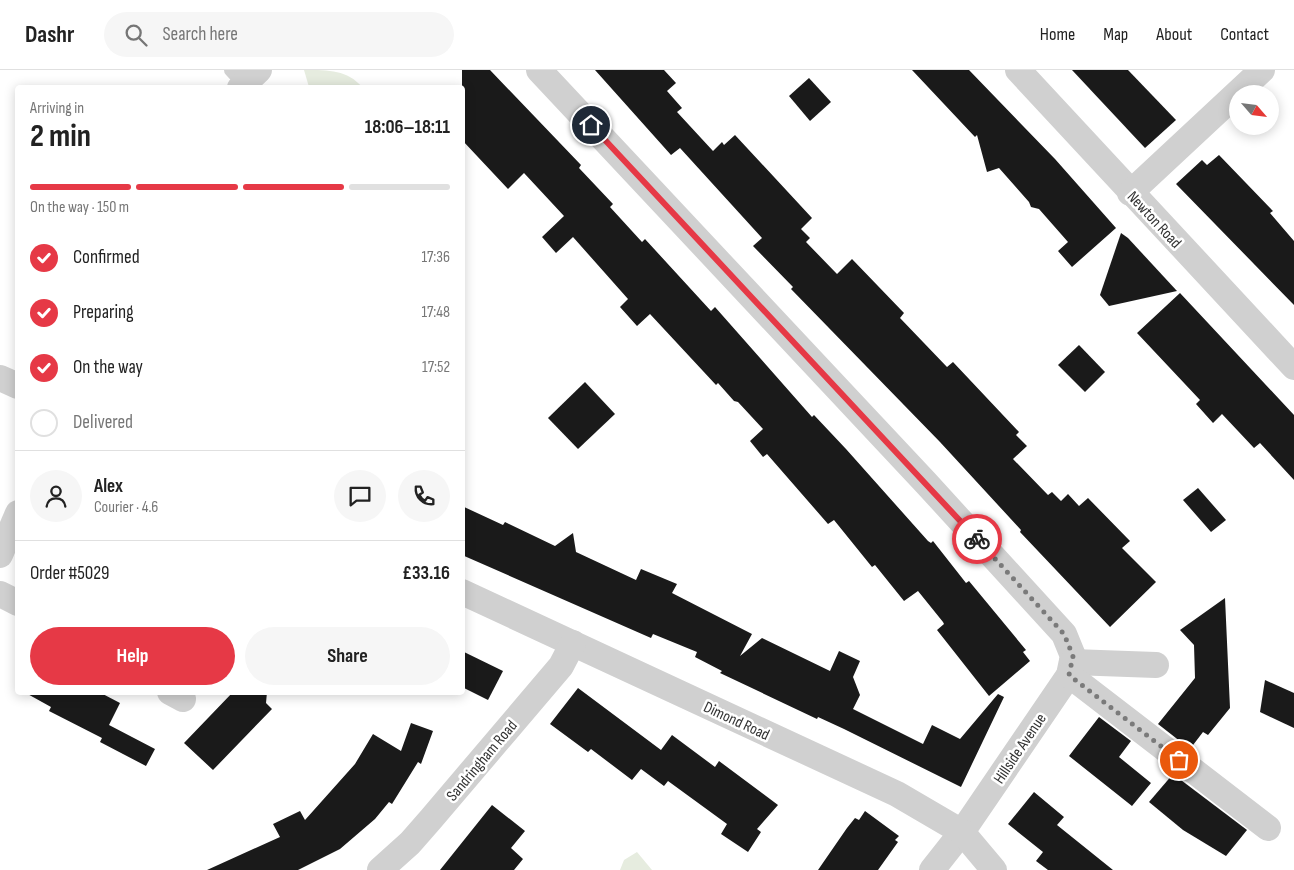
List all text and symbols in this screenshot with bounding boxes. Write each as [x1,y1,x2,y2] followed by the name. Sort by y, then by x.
[104,12,454,57] search box
[25,20,74,49] text: Dashr
[122,21,150,49] icon: search
[162,23,238,46] text: Search here
[1040,24,1075,45] text: Home
[1103,24,1128,45] text: Map
[1156,24,1192,45] text: About
[1220,24,1269,45] text: Contact
[1229,85,1279,135] north arrow
[1229,85,1279,135] map controls
[30,99,84,118] text: Arriving in
[570,104,612,146] pin
[577,111,605,139] icon: home
[365,116,450,139] text: 18:06–18:11
[30,117,91,156] text: 2 min
[1123,188,1185,252] street label: Newton Road
[30,198,129,217] text: On the way · 150 m
[30,244,58,272] icon: check
[73,246,140,269] text: Confirmed
[421,248,450,267] text: 17:36
[30,299,58,327] icon: check
[73,301,134,324] text: Preparing
[421,303,450,322] text: 17:48
[30,354,58,382] icon: check
[73,356,143,379] text: On the way
[422,358,450,377] text: 17:52
[73,411,133,434] text: Delivered
[30,470,82,522] button: person
[334,470,386,522] button: chat
[398,470,450,522] button: phone
[94,475,123,498] text: Alex
[94,498,158,517] text: Courier · 4.6
[952,514,1002,564] courier
[963,525,991,553] icon: bike
[30,562,110,585] text: Order #5029
[402,562,450,585] text: £33.16
[30,627,235,685] button: Help
[245,627,450,685] button: Share
[700,698,772,745] street label: Dimond Road
[990,710,1051,788] street label: Hillside Avenue
[443,717,522,805] street label: Sandringham Road
[1158,739,1200,781] pin
[1165,746,1193,774] icon: bag

